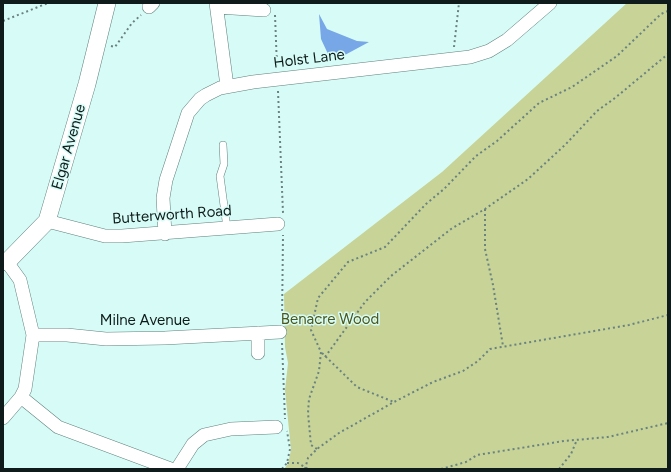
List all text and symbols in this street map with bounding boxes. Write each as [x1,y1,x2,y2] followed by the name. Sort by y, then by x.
[272,46,346,72] street label: Holst Lane
[48,102,90,192] street label: Elgar Avenue
[112,202,232,228] street label: Butterworth Road
[281,311,379,329] park label: Benacre Wood
[100,312,190,330] street label: Milne Avenue

